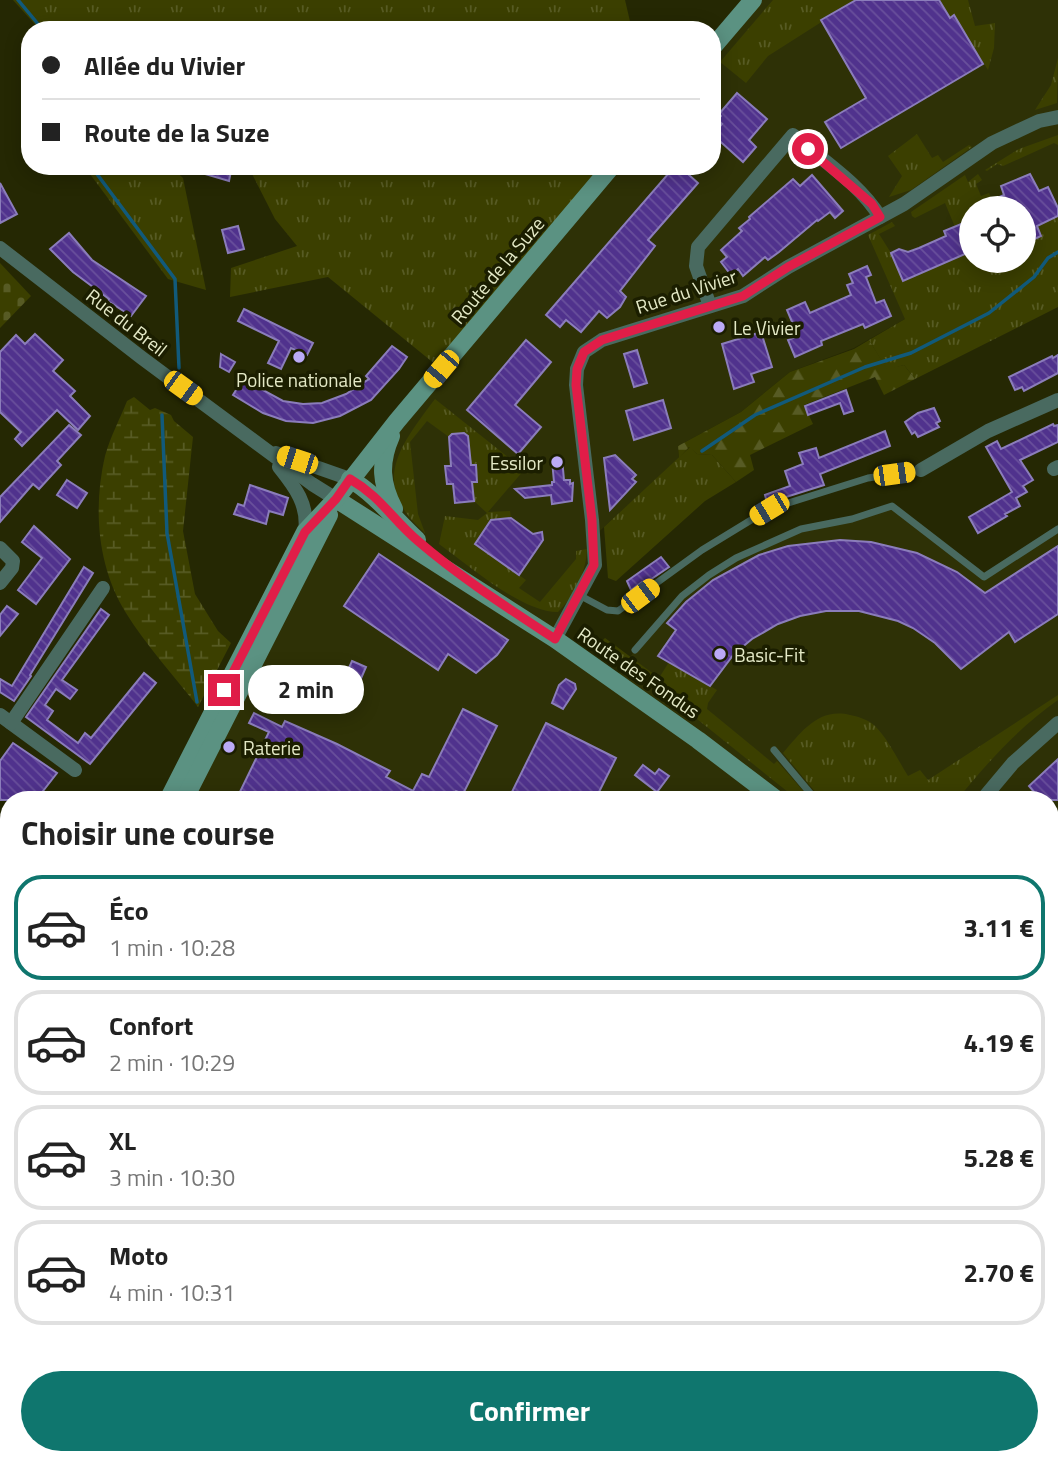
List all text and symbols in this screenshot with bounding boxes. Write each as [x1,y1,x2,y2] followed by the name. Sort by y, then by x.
[84,46,245,85] text: Allée du Vivier
[84,113,269,152] text: Route de la Suze
[792,133,824,165] route start
[959,196,1036,273] map controls
[959,196,1036,273] button: locate
[443,210,551,330] street label: Route de la Suze
[632,261,741,321] street label: Rue du Vivier
[80,281,174,363] street label: Rue du Breil
[733,313,801,342] place label: Le Vivier
[711,319,727,335] marker: Le Vivier
[420,346,463,392] car
[291,349,307,365] marker: Police nationale
[236,365,362,394] place label: Police nationale
[160,367,207,409] car
[274,444,321,476] car
[490,448,543,477] place label: Essilor
[549,454,565,470] marker: Essilor
[872,461,917,487] car
[746,489,793,529] car
[617,575,664,617] car
[572,619,706,725] street label: Route des Fondus
[734,640,805,669] place label: Basic-Fit
[712,646,728,662] marker: Basic-Fit
[248,666,364,714] callout: 2 min
[278,672,334,707] text: 2 min
[208,674,240,706] route end
[243,733,301,762] place label: Raterie
[221,739,237,755] marker: Raterie
[21,809,275,857] text: Choisir une course
[109,891,149,930] text: Éco
[25,896,88,959] icon: car
[963,908,1034,947] text: 3.11 €
[109,930,235,965] text: 1 min · 10:28
[109,1006,193,1045] text: Confort
[25,1011,88,1074] icon: car
[963,1023,1034,1062] text: 4.19 €
[109,1045,235,1080] text: 2 min · 10:29
[109,1121,136,1160] text: XL
[25,1126,88,1189] icon: car
[963,1138,1034,1177] text: 5.28 €
[109,1160,235,1195] text: 3 min · 10:30
[109,1236,168,1275] text: Moto
[25,1241,88,1304] icon: car
[963,1253,1034,1292] text: 2.70 €
[109,1275,235,1310] text: 4 min · 10:31
[21,1371,1038,1451] button: Confirmer

